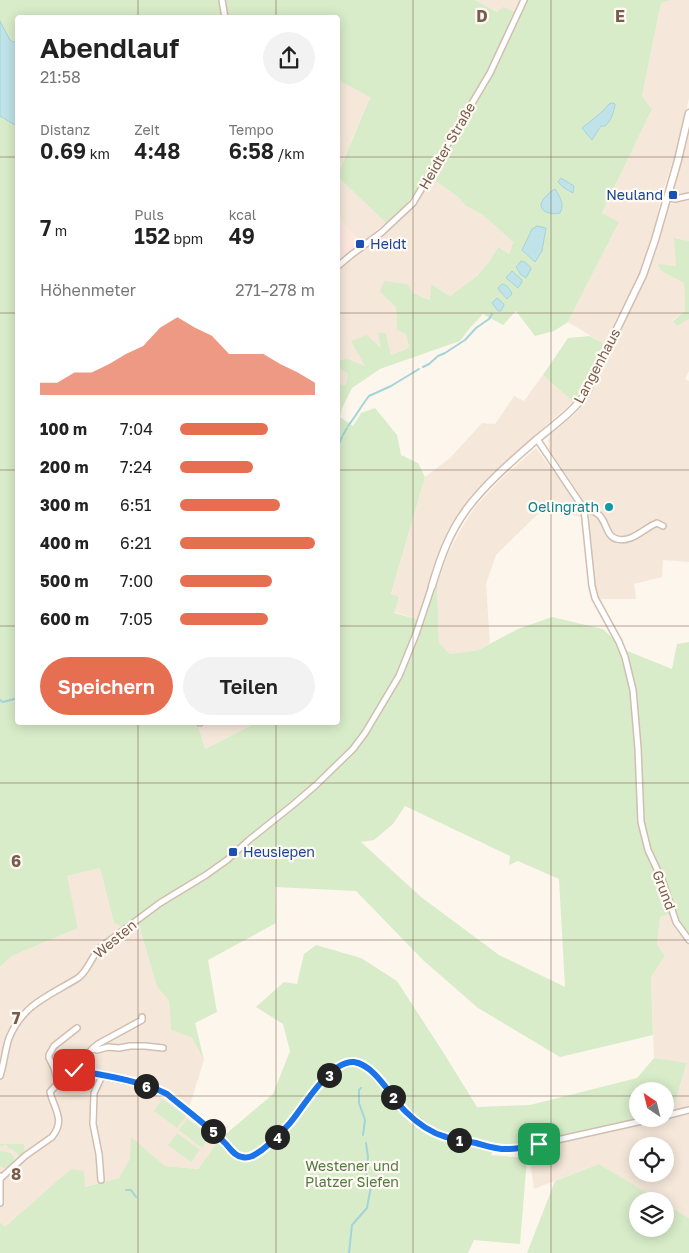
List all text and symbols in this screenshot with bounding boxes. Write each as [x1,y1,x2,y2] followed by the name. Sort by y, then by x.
[476,6,488,26] text: D
[615,6,625,26] text: E
[40,31,179,64] text: Abendlauf
[263,32,315,84] button: share
[40,67,81,87] text: 21:58
[415,99,478,192] street label: Heidter Straße
[40,121,90,138] text: Distanz
[134,121,160,138] text: Zeit
[229,121,274,138] text: Tempo
[40,138,86,164] text: 0.69
[134,138,180,164] text: 4:48
[229,138,274,164] text: 6:58
[86,145,110,162] text: km
[274,145,305,162] text: /km
[606,186,663,203] place label: Neuland
[667,189,679,201] marker: Neuland
[134,206,164,223] text: Puls
[229,206,256,223] text: kcal
[40,215,51,241] text: 7
[51,222,67,239] text: m
[134,223,170,249] text: 152
[229,223,255,249] text: 49
[170,230,203,247] text: bpm
[370,235,407,252] place label: Heidt
[354,238,366,250] marker: Heidt
[40,280,136,300] text: Höhenmeter
[235,280,315,300] text: 271–278 m
[570,325,623,406] street label: Langenhaus
[40,419,87,439] text: 100 m
[120,419,153,439] text: 7:04
[40,457,89,477] text: 200 m
[120,457,152,477] text: 7:24
[40,495,89,515] text: 300 m
[120,495,152,515] text: 6:51
[528,498,599,515] place label: Oelingrath
[603,501,615,513] marker: Oelingrath
[40,533,89,553] text: 400 m
[120,533,152,553] text: 6:21
[40,571,89,591] text: 500 m
[120,571,153,591] text: 7:00
[40,609,89,629] text: 600 m
[120,609,152,629] text: 7:05
[40,657,173,715] button: Speichern
[183,657,315,715] button: Teilen
[243,843,315,860] place label: Heusiepen
[227,846,239,858] marker: Heusiepen
[11,851,21,871] text: 6
[649,868,680,912] street label: Grund
[90,916,140,961] street label: Westen
[12,1008,21,1028] text: 7
[53,1049,95,1091] pin
[60,1056,88,1084] icon: check
[316,1062,342,1088] pin: 3
[325,1067,334,1084] text: 3
[134,1074,158,1098] pin: 6
[142,1078,151,1095] text: 6
[629,1082,674,1128] north arrow
[629,1082,674,1237] map controls
[380,1084,406,1110] pin: 2
[389,1089,398,1106] text: 2
[200,1118,226,1144] pin: 5
[209,1123,218,1140] text: 5
[518,1123,560,1165] pin
[264,1124,290,1150] pin: 4
[446,1128,472,1152] pin: 1
[273,1129,282,1146] text: 4
[525,1130,553,1158] icon: arrive
[456,1132,463,1149] text: 1
[629,1137,674,1182] button: locate
[305,1157,399,1190] park label: Westener und Platzer Siefen
[11,1164,21,1184] text: 8
[629,1192,674,1237] button: layers

